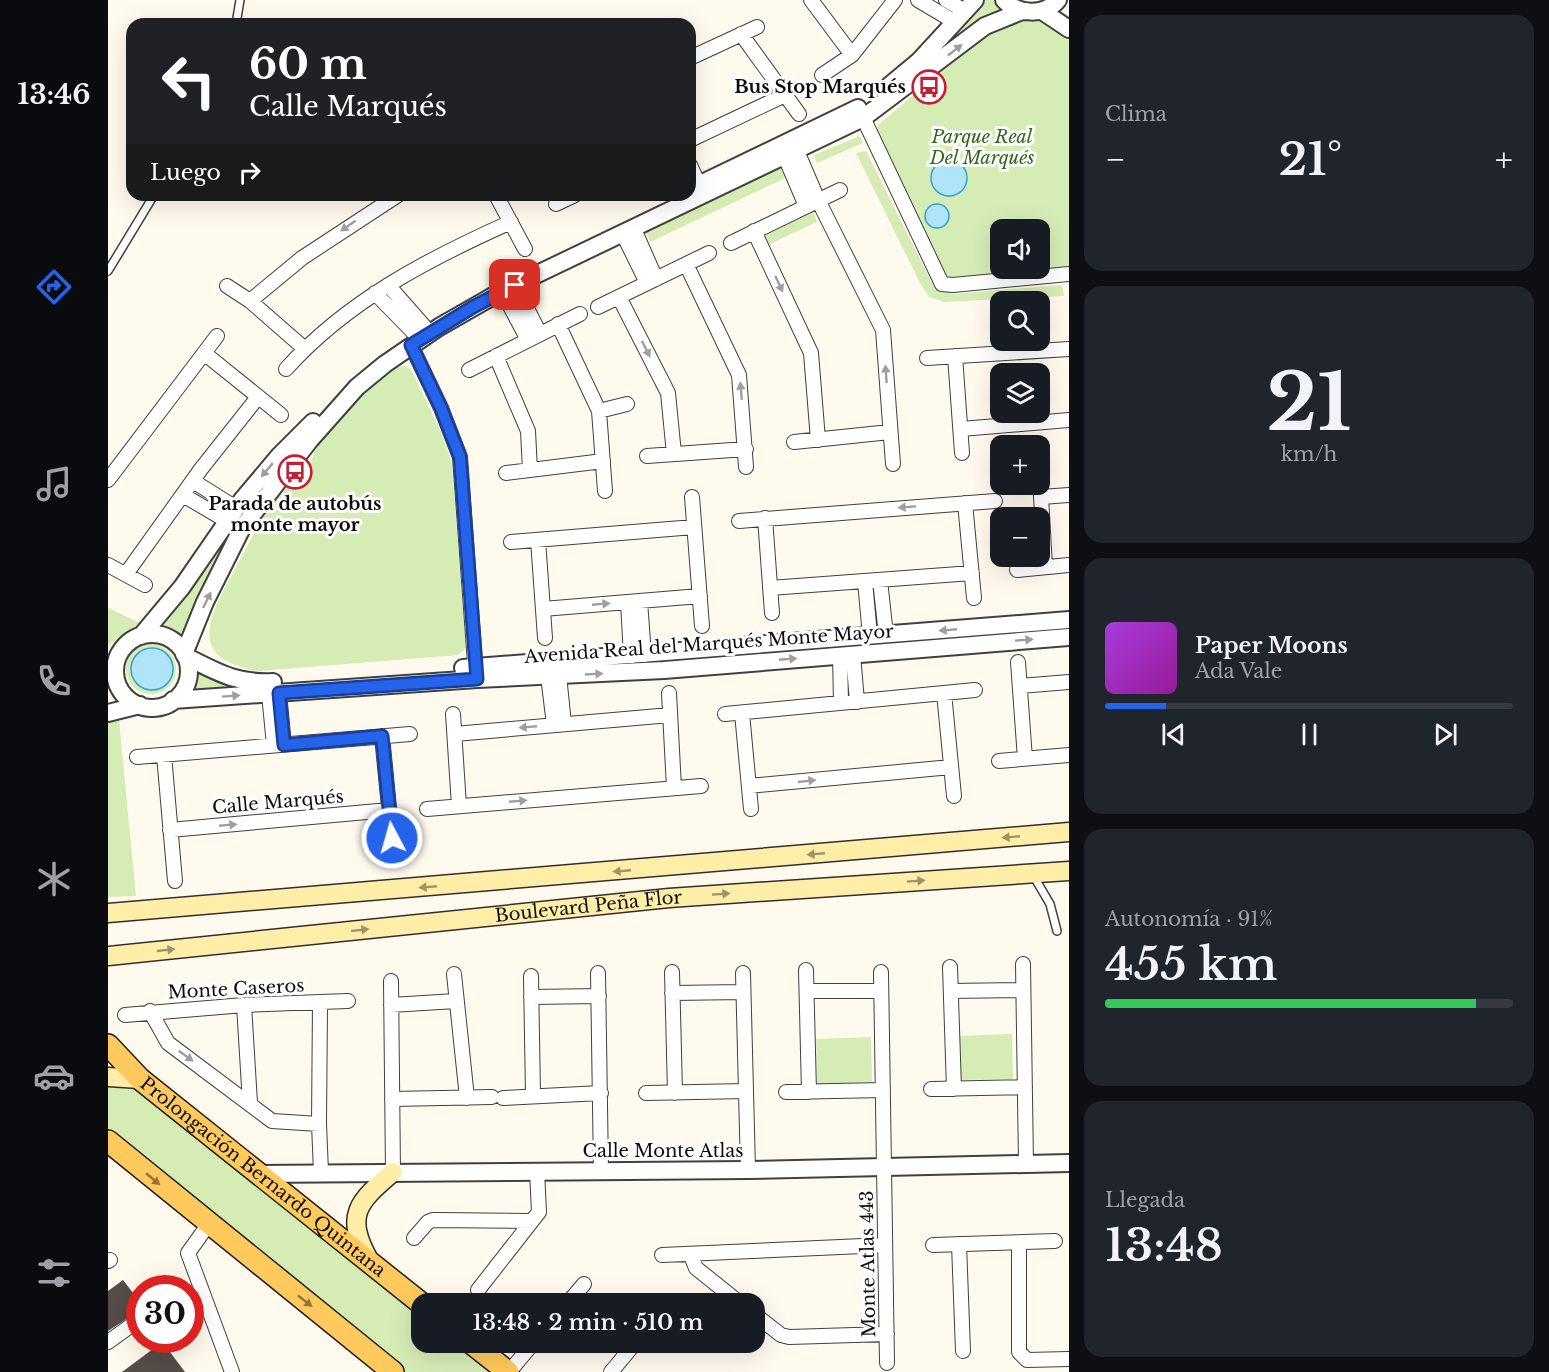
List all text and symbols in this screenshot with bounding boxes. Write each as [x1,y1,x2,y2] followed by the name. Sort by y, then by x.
[249,38,367,90] text: 60 m
[150,42,228,120] icon: left
[947,43,963,56] one-way arrow
[911,69,947,105] bus stop icon: Bus Stop Marqués
[734,76,906,98] place label: Bus Stop Marqués
[18,78,90,111] text: 13:46
[249,90,447,123] text: Calle Marqués
[1105,102,1167,126] text: Clima
[929,126,1034,169] park label: Parque Real Del Marqués
[1279,131,1342,187] text: 21°
[1105,139,1126,180] text: −
[1495,139,1513,180] text: +
[233,156,266,189] icon: right
[150,159,221,186] text: Luego
[990,219,1050,567] map controls
[990,219,1050,279] button: sound
[341,220,357,232] one-way arrow
[489,259,540,310] pin
[33,266,75,308] icon: directions
[498,268,531,301] icon: arrive
[774,276,783,293] one-way arrow
[990,291,1050,351] button: search
[641,341,650,358] one-way arrow
[1267,354,1351,451] text: 21
[990,363,1050,423] button: layers
[881,364,891,383] one-way arrow
[736,381,746,400] one-way arrow
[990,435,1050,495] button: +
[1281,442,1337,466] text: km/h
[277,454,313,490] bus stop icon: Parada de autobús monte mayor
[261,462,274,477] one-way arrow
[33,463,75,505] icon: music
[209,493,381,536] place label: Parada de autobús monte mayor
[897,502,916,512] one-way arrow
[990,507,1050,567] button: −
[202,591,211,608] one-way arrow
[591,599,610,609] one-way arrow
[523,620,895,668] street label: Avenida Real del Marqués Monte Mayor
[938,625,957,635] one-way arrow
[1195,632,1348,659] text: Paper Moons
[1015,635,1034,644] one-way arrow
[779,654,798,664] one-way arrow
[1195,659,1282,683] text: Ada Vale
[33,660,75,702] icon: phone
[584,669,603,678] one-way arrow
[222,692,241,701] one-way arrow
[1157,718,1190,751] icon: previous
[1293,718,1326,751] icon: pause
[1429,718,1462,751] icon: next
[519,722,538,732] one-way arrow
[798,776,817,786] one-way arrow
[211,785,345,819] street label: Calle Marqués
[508,796,527,806] one-way arrow
[360,806,424,870] position arrow
[219,820,238,830] one-way arrow
[1001,832,1020,842] one-way arrow
[807,849,826,859] one-way arrow
[33,858,75,900] icon: climate
[613,866,632,876] one-way arrow
[906,876,925,886] one-way arrow
[418,883,437,892] one-way arrow
[494,886,683,927] street label: Boulevard Peña Flor
[712,890,731,899] one-way arrow
[1105,907,1273,931] text: Autonomía · 91%
[351,925,370,935] one-way arrow
[1105,936,1277,992] text: 455 km
[157,945,176,955] one-way arrow
[167,974,305,1004] street label: Monte Caseros
[179,1049,194,1061] one-way arrow
[33,1055,75,1097] icon: car
[136,1072,390,1282] street label: Prolongación Bernardo Quintana
[582,1140,744,1162] street label: Calle Monte Atlas
[145,1172,161,1185] one-way arrow
[1105,1188,1185,1212] text: Llegada
[856,1190,880,1338] street label: Monte Atlas 443
[1105,1217,1223,1273] text: 13:48
[33,1252,75,1294] icon: filters
[126,1275,204,1353] speed limit sign: 30
[297,1295,312,1307] one-way arrow
[473,1309,703,1336] text: 13:48 · 2 min · 510 m

